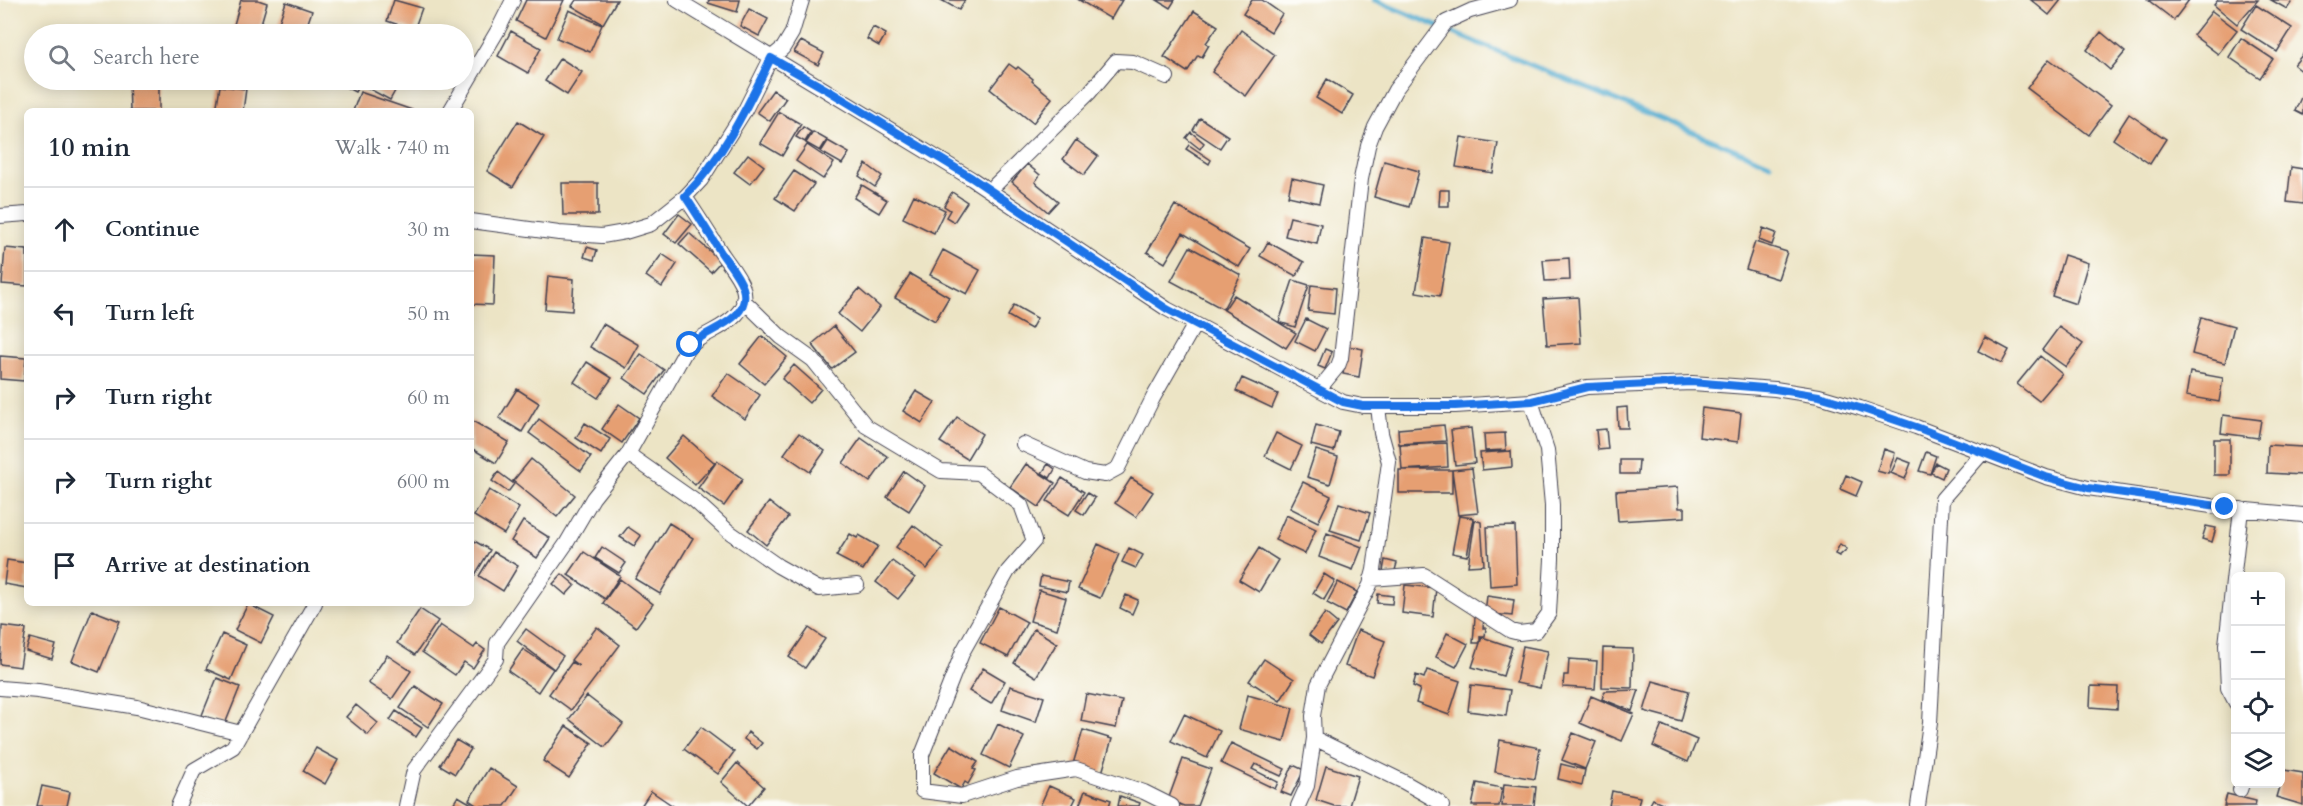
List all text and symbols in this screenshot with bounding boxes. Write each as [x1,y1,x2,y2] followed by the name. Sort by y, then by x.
[24,24,474,90] search box
[45,41,78,74] icon: search
[93,42,200,72] text: Search here
[48,130,131,165] text: 10 min
[335,134,450,161] text: Walk · 740 m
[48,213,81,246] icon: ahead
[105,214,200,244] text: Continue
[407,216,450,243] text: 30 m
[48,297,81,330] icon: left
[105,298,194,328] text: Turn left
[407,300,450,327] text: 50 m
[676,331,702,357] route start
[48,381,81,414] icon: right
[105,382,212,412] text: Turn right
[407,384,450,411] text: 60 m
[48,465,81,498] icon: right
[105,466,212,496] text: Turn right
[397,468,450,495] text: 600 m
[2211,493,2237,519] route end
[48,549,81,582] icon: arrive
[105,550,310,580] text: Arrive at destination
[2231,572,2285,788] map controls
[2231,572,2285,626] button: +
[2231,626,2285,680] button: −
[2231,680,2285,734] button: locate
[2231,734,2285,788] button: layers

